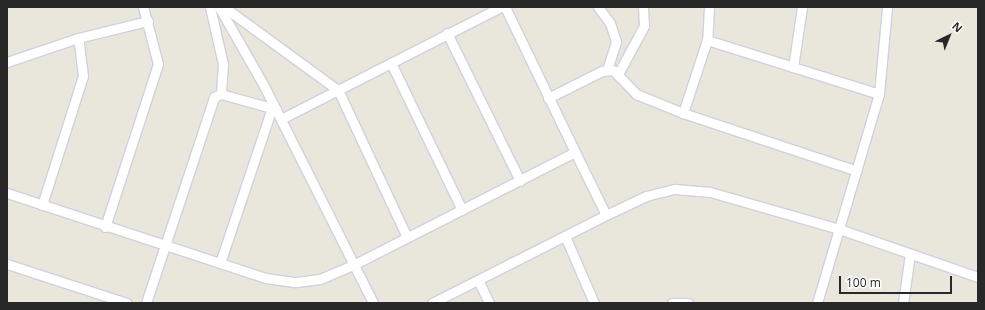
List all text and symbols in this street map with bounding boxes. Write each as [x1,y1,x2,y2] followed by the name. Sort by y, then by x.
[929,16,969,56] north arrow
[949,18,966,35] text: N
[841,268,954,294] scale bar
[846,274,881,291] text: 100 m

